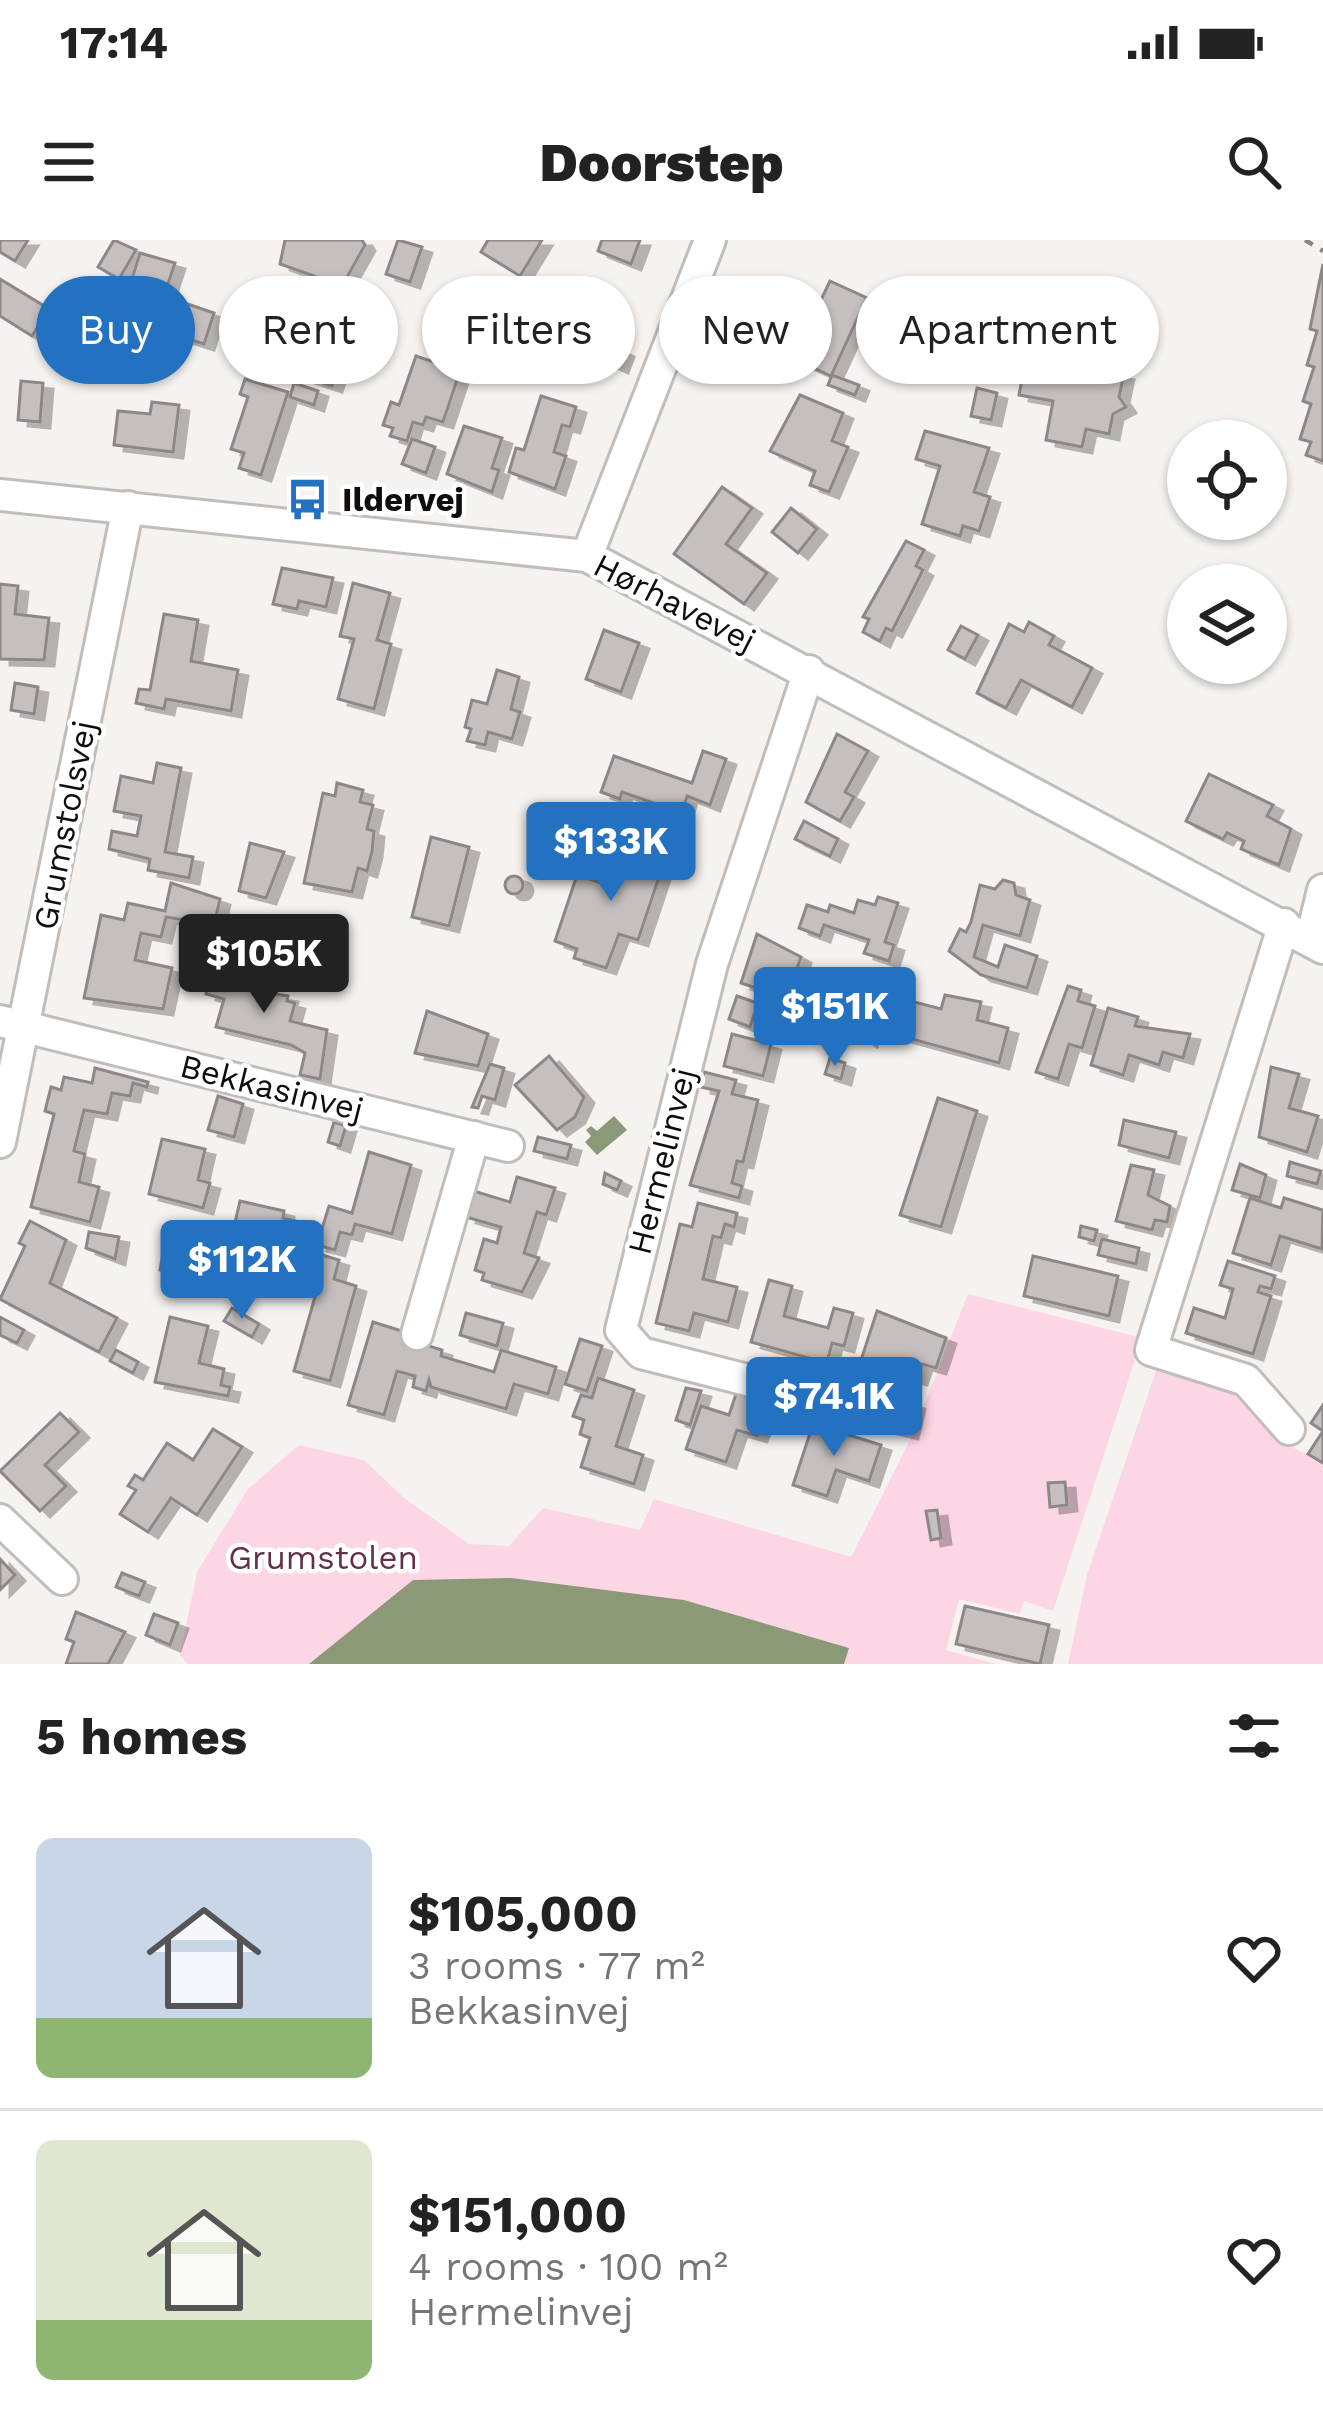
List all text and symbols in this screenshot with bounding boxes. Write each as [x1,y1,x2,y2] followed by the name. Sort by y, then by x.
[60,16,168,69] text: 17:14
[36,129,102,195] icon: menu
[1221,129,1287,195] icon: search
[539,131,784,194] text: Doorstep
[36,276,195,384] chip: Buy
[219,276,398,384] chip: Rent
[422,276,635,384] chip: Filters
[659,276,832,384] chip: New
[856,276,1159,384] chip: Apartment
[1167,420,1287,684] map controls
[1167,420,1287,540] button: locate
[285,476,331,522] bus stop icon: Ildervej
[342,480,464,519] place label: Ildervej
[587,545,762,660] street label: Hørhavevej
[1167,564,1287,684] button: layers
[25,717,104,933] street label: Grumstolsvej
[527,802,695,904] pin: $133K
[553,818,669,863] text: $133K
[180,914,348,1016] pin: $105K
[206,930,322,975] text: $105K
[751,967,919,1069] pin: $151K
[781,983,889,1028] text: $151K
[176,1046,368,1129] street label: Bekkasinvej
[619,1064,703,1258] street label: Hermelinvej
[158,1220,326,1322] pin: $112K
[188,1236,296,1281] text: $112K
[736,1357,932,1459] pin: $74.1K
[773,1373,895,1418] text: $74.1K
[228,1538,418,1577] park label: Grumstolen
[1221,1703,1287,1769] icon: filters
[36,1707,247,1766] text: 5 homes
[408,1884,638,1943] text: $105,000
[132,1886,276,2030] icon: home
[1221,1925,1287,1991] icon: heart
[408,1943,705,1988] text: 3 rooms · 77 m²
[408,1988,630,2033] text: Bekkasinvej
[408,2185,627,2244] text: $151,000
[132,2188,276,2332] icon: home
[1221,2227,1287,2293] icon: heart
[408,2244,728,2289] text: 4 rooms · 100 m²
[408,2289,634,2334] text: Hermelinvej

